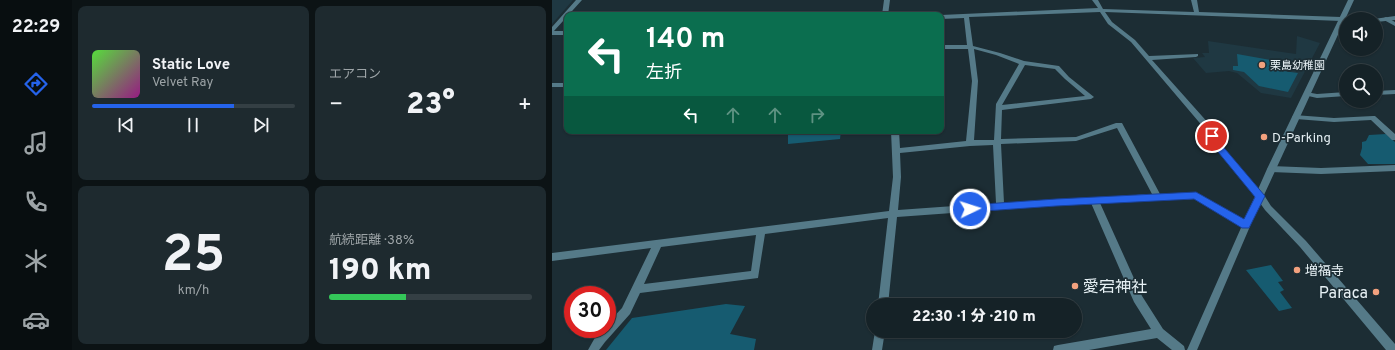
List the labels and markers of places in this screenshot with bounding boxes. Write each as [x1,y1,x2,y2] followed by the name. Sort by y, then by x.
[1270,59,1325,73] place label: 栗島幼稚園
[1257,60,1267,70] marker: 栗島幼稚園
[1195,119,1229,153] pin
[1272,131,1331,147] place label: D-Parking
[1259,132,1269,142] marker: D-Parking
[1305,263,1344,280] place label: 増福寺
[1292,265,1302,275] marker: 増福寺
[1083,278,1147,298] place label: 愛宕神社
[1070,281,1080,291] marker: 愛宕神社
[1319,284,1368,304] place label: Paraca
[1371,287,1381,297] marker: Paraca

